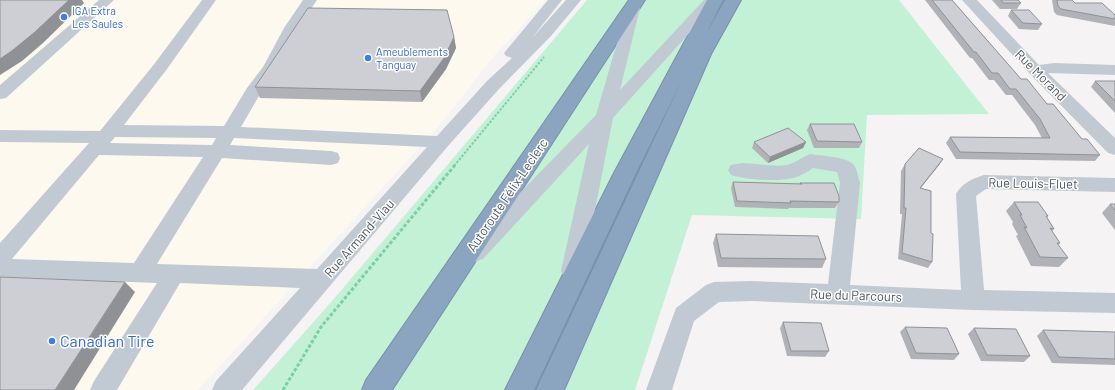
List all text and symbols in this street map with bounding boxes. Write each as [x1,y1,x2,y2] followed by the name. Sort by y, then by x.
[72,4,123,30] place label: IGA Extra Les Saules
[59,12,69,22] marker: IGA Extra Les Saules
[376,45,448,71] place label: Ameublements Tanguay
[1012,46,1070,104] street label: Rue Morand
[363,53,373,63] marker: Ameublements Tanguay
[463,135,551,255] street label: Autoroute Félix-Leclerc
[988,174,1078,192] street label: Rue Louis-Fluet
[321,196,397,280] street label: Rue Armand-Viau
[810,285,902,305] street label: Rue du Parcours
[60,331,155,350] place label: Canadian Tire
[47,336,57,346] marker: Canadian Tire

